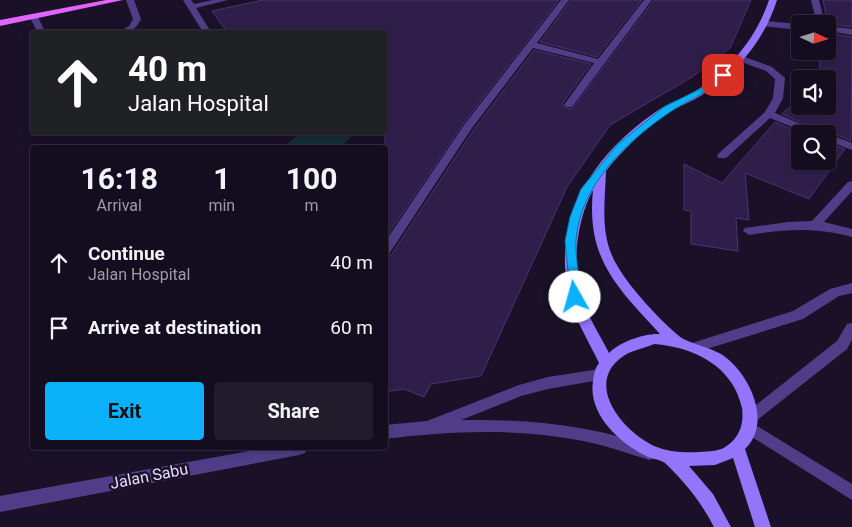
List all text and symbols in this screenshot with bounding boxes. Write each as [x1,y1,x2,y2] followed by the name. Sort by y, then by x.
[791,15,836,60] north arrow
[791,15,836,170] map controls
[128,49,207,90] text: 40 m
[45,50,110,115] icon: ahead
[702,54,744,96] pin
[709,61,737,89] icon: arrive
[791,70,836,115] button: sound
[128,91,269,116] text: Jalan Hospital
[791,125,836,170] button: search
[81,161,158,196] text: 16:18
[213,161,230,196] text: 1
[286,161,337,196] text: 100
[97,196,142,215] text: Arrival
[208,196,235,215] text: min
[305,196,319,215] text: m
[88,242,165,265] text: Continue
[45,249,73,277] icon: ahead
[330,251,373,274] text: 40 m
[88,265,190,284] text: Jalan Hospital
[548,270,600,322] position arrow
[45,314,73,342] icon: arrive
[88,316,261,339] text: Arrive at destination
[330,316,373,339] text: 60 m
[45,382,204,440] button: Exit
[214,382,373,440] button: Share
[108,459,190,493] street label: Jalan Sabu

